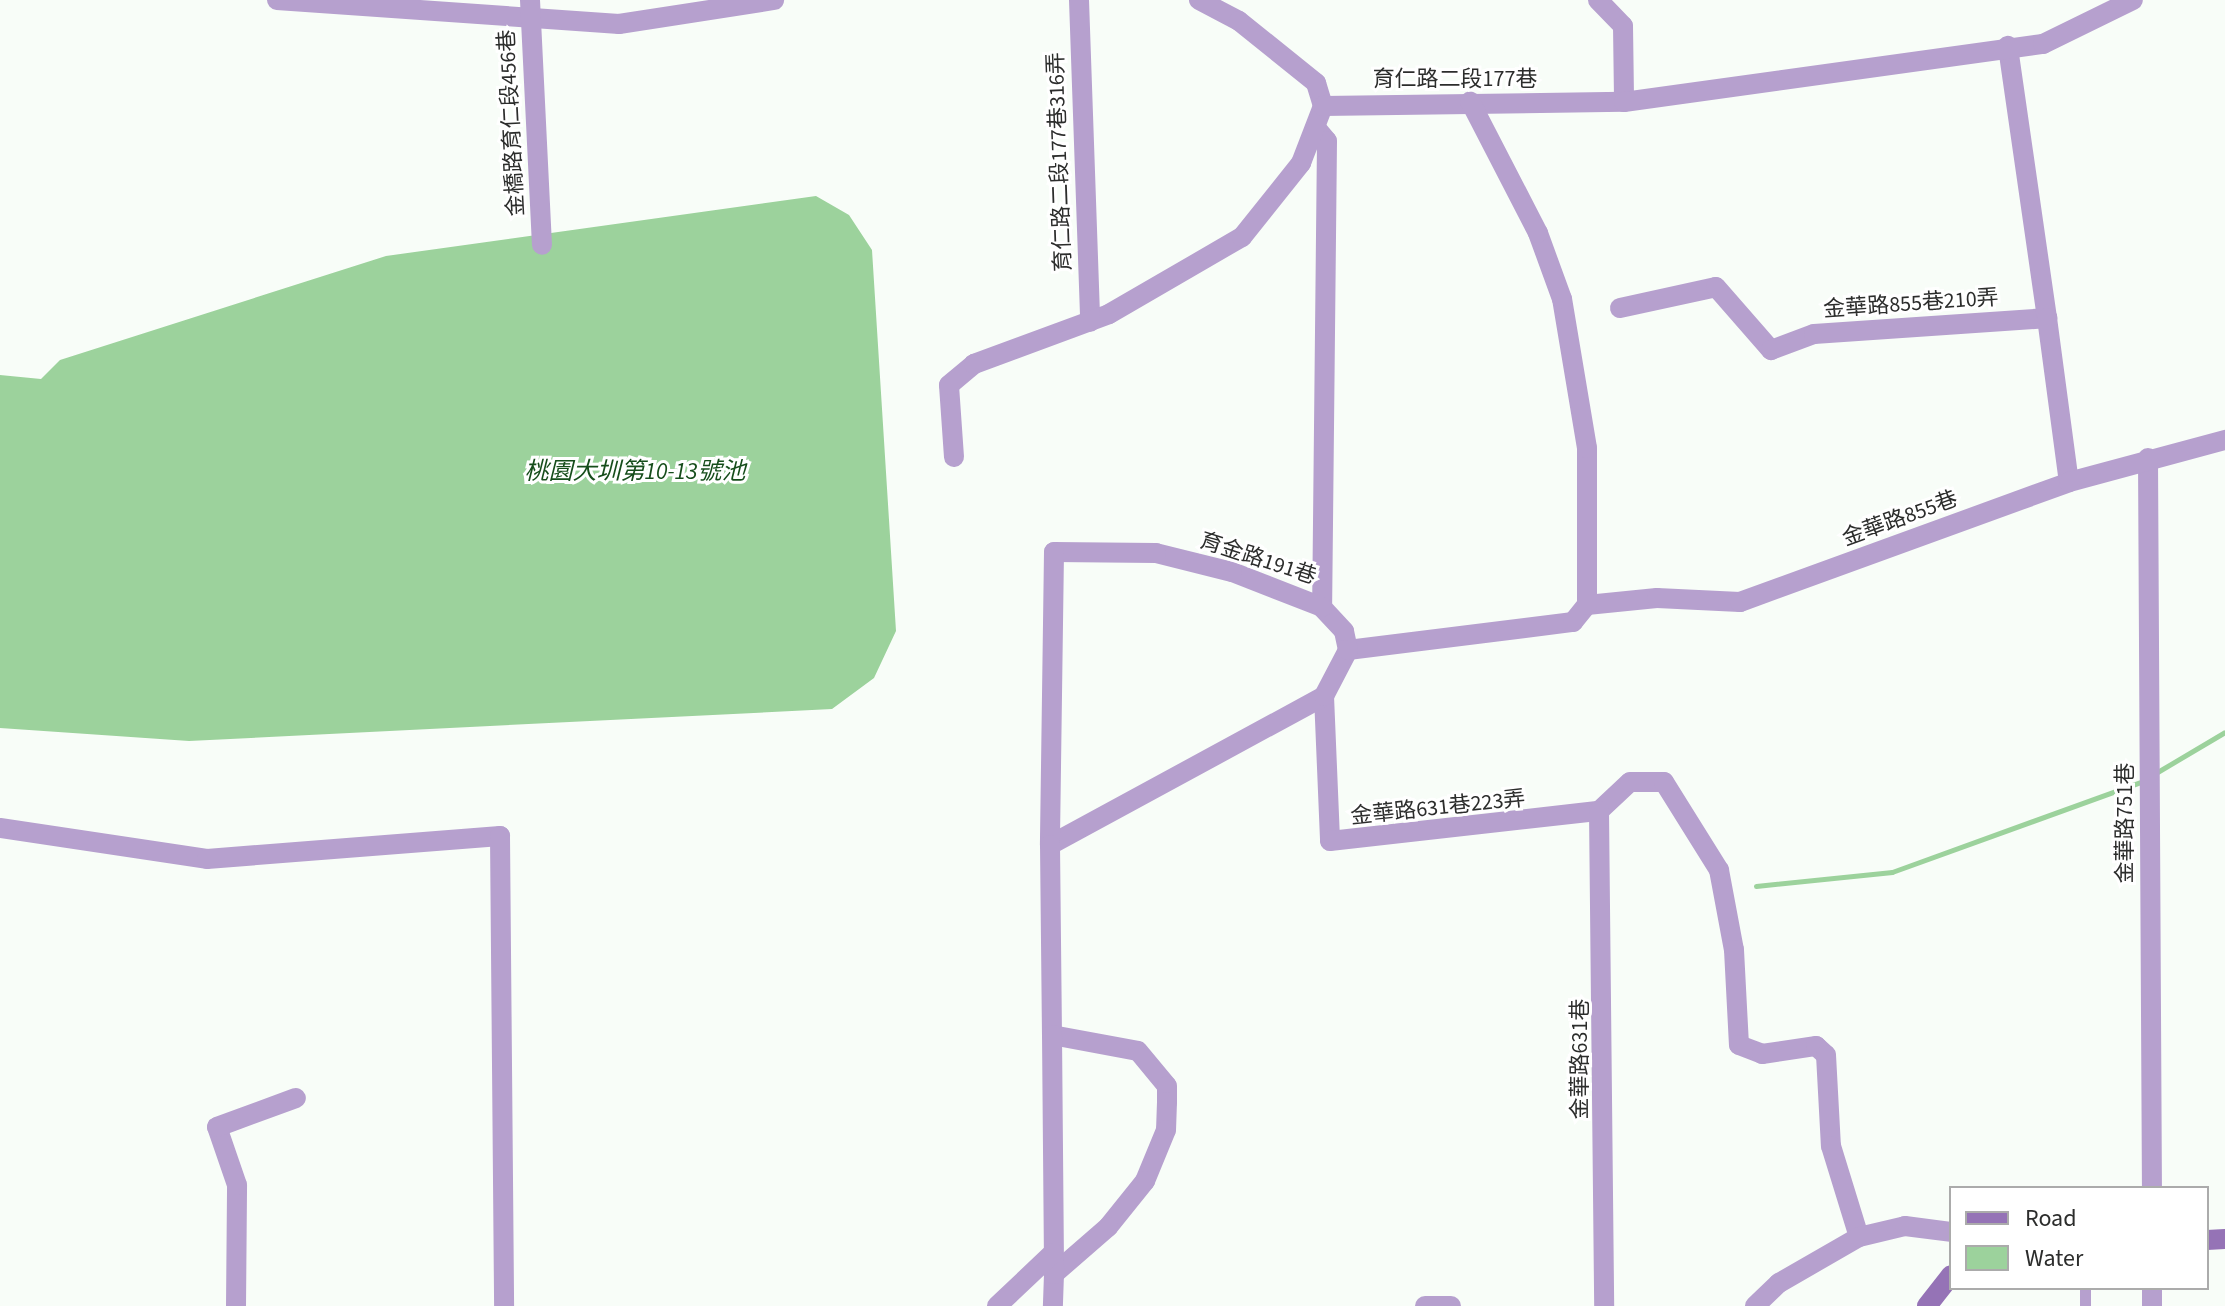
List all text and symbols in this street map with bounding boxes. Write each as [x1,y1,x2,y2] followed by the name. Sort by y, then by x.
[494,29,530,217] street label: 金橋路育仁段456巷
[1043,52,1077,272] street label: 育仁路二段177巷316弄
[1373,67,1537,93] street label: 育仁路二段177巷
[1822,285,2000,323] street label: 金華路855巷210弄
[524,458,746,486] water label: 桃園大圳第10-13號池
[1839,486,1961,552] street label: 金華路855巷
[1196,528,1320,590] street label: 育金路191巷
[2113,763,2139,883] street label: 金華路751巷
[1349,786,1527,830] street label: 金華路631巷223弄
[1568,999,1594,1119] street label: 金華路631巷
[1949,1186,2209,1290] legend
[2025,1201,2077,1236] text: Road
[2025,1241,2083,1276] text: Water

